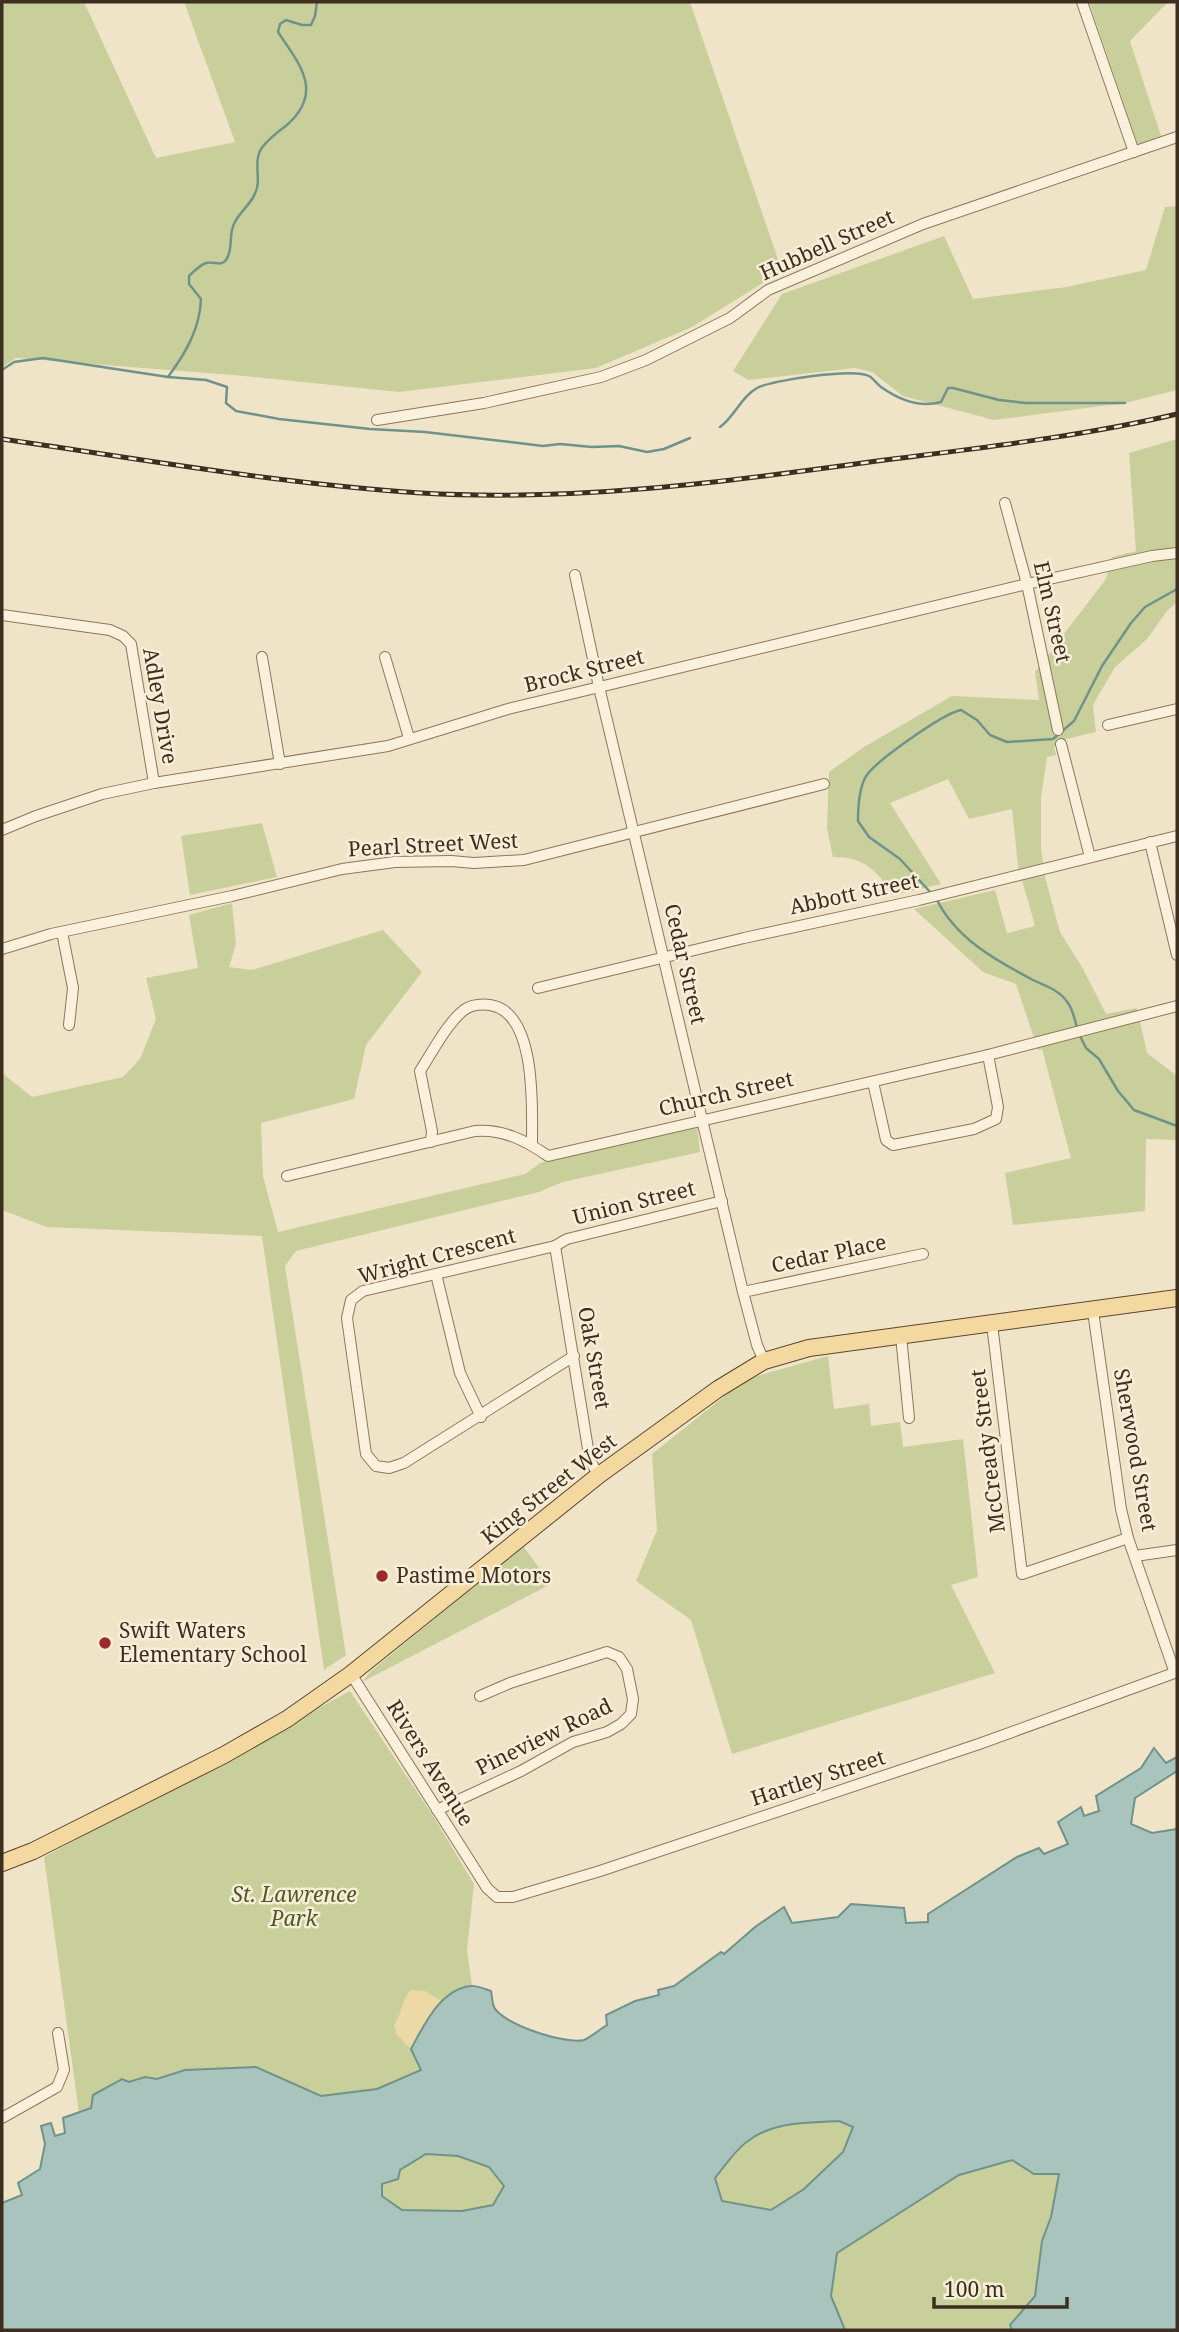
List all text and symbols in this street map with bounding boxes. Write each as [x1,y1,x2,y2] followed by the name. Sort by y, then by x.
[755,202,898,286] street label: Hubbell Street
[1028,558,1078,665] street label: Elm Street
[521,642,647,698] street label: Brock Street
[137,645,185,766] street label: Adley Drive
[347,826,519,862] street label: Pearl Street West
[787,866,921,920] street label: Abbott Street
[659,901,713,1027] street label: Cedar Street
[656,1064,796,1122] street label: Church Street
[570,1173,698,1231] street label: Union Street
[355,1221,519,1290] street label: Wright Crescent
[769,1227,889,1279] street label: Cedar Place
[572,1304,618,1411] street label: Oak Street
[1108,1366,1164,1534] street label: Sherwood Street
[963,1368,1011,1535] street label: McCready Street
[475,1427,622,1550] street label: King Street West
[396,1561,551,1589] place label: Pastime Motors
[374,1568,390,1584] marker: Pastime Motors
[119,1616,307,1668] place label: Swift Waters Elementary School
[97,1635,113,1651] marker: Swift Waters Elementary School
[471,1691,617,1781] street label: Pineview Road
[381,1694,481,1831] street label: Rivers Avenue
[747,1742,888,1812] street label: Hartley Street
[231,1880,357,1932] park label: St. Lawrence Park
[934,2266,1067,2310] scale bar
[944,2275,1005,2303] text: 100 m

